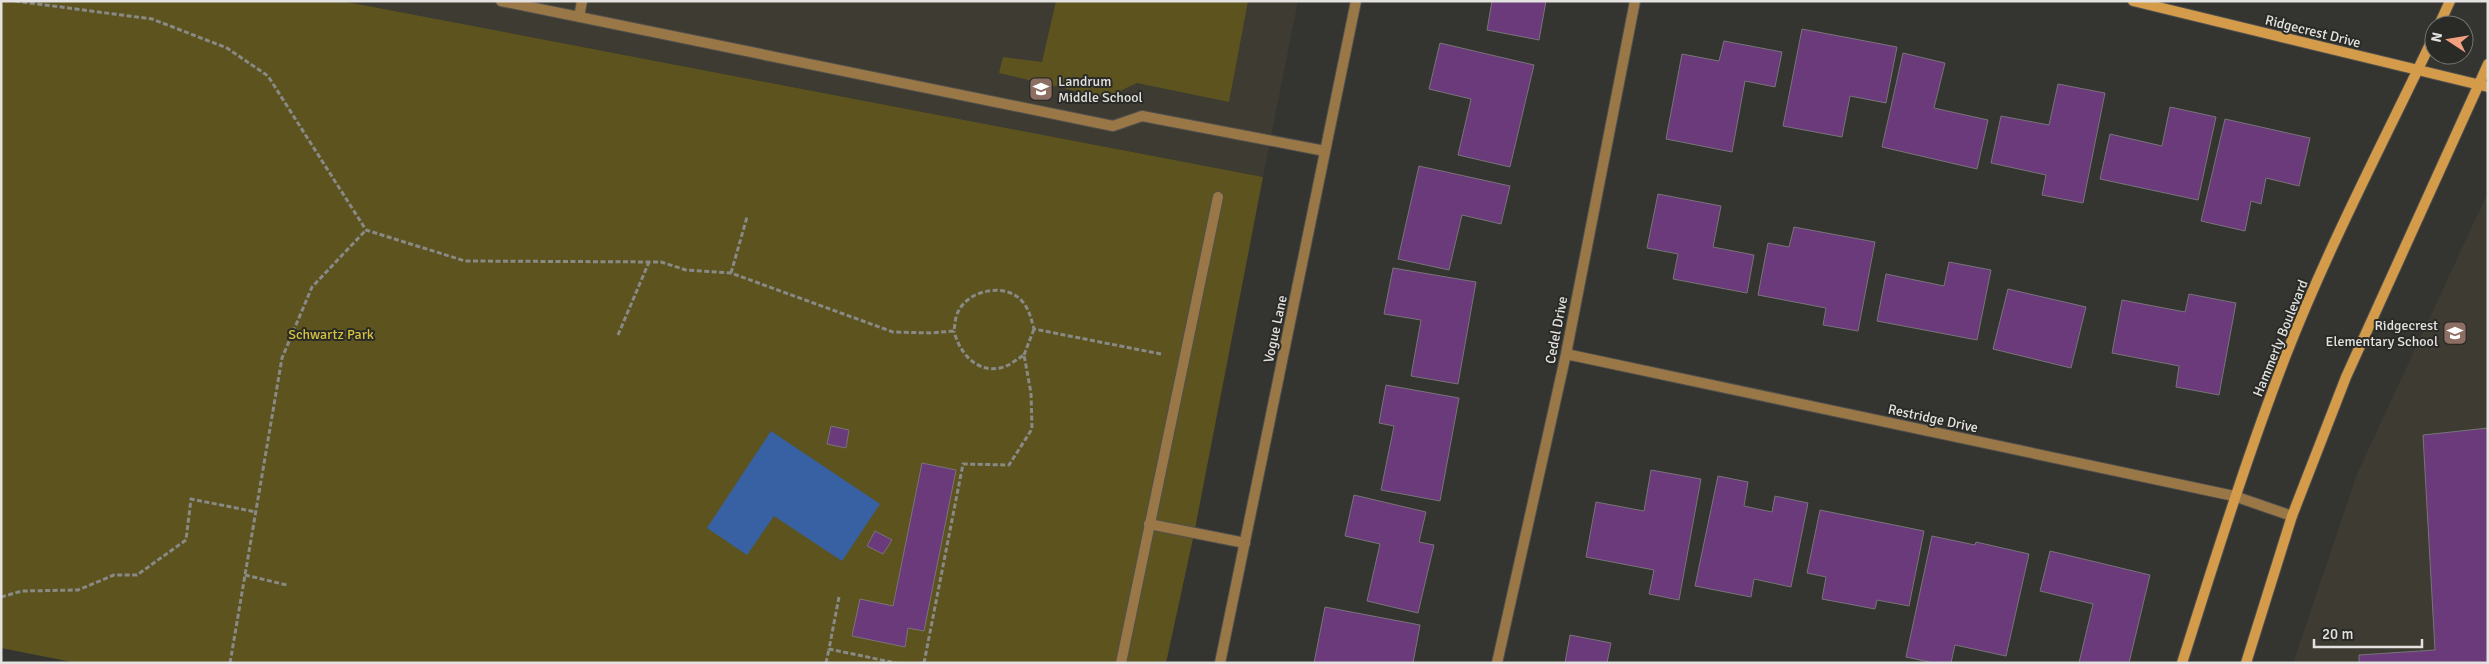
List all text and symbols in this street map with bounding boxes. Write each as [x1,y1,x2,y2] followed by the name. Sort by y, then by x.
[2263,11,2362,52] street label: Ridgecrest Drive
[2424,15,2474,65] north arrow
[2427,31,2446,44] text: N
[1058,73,1143,106] place label: Landrum Middle School
[1028,76,1054,102] school or university icon: Landrum Middle School
[2249,277,2312,399] street label: Hammerly Boulevard
[1260,294,1291,364] street label: Vogue Lane
[1542,295,1571,365] street label: Cedel Drive
[2325,317,2438,350] place label: Ridgecrest Elementary School
[2442,320,2468,346] school or university icon: Ridgecrest Elementary School
[288,326,374,343] park label: Schwartz Park
[1886,401,1979,436] street label: Restridge Drive
[2314,616,2422,648] scale bar
[2322,625,2353,643] text: 20 m

